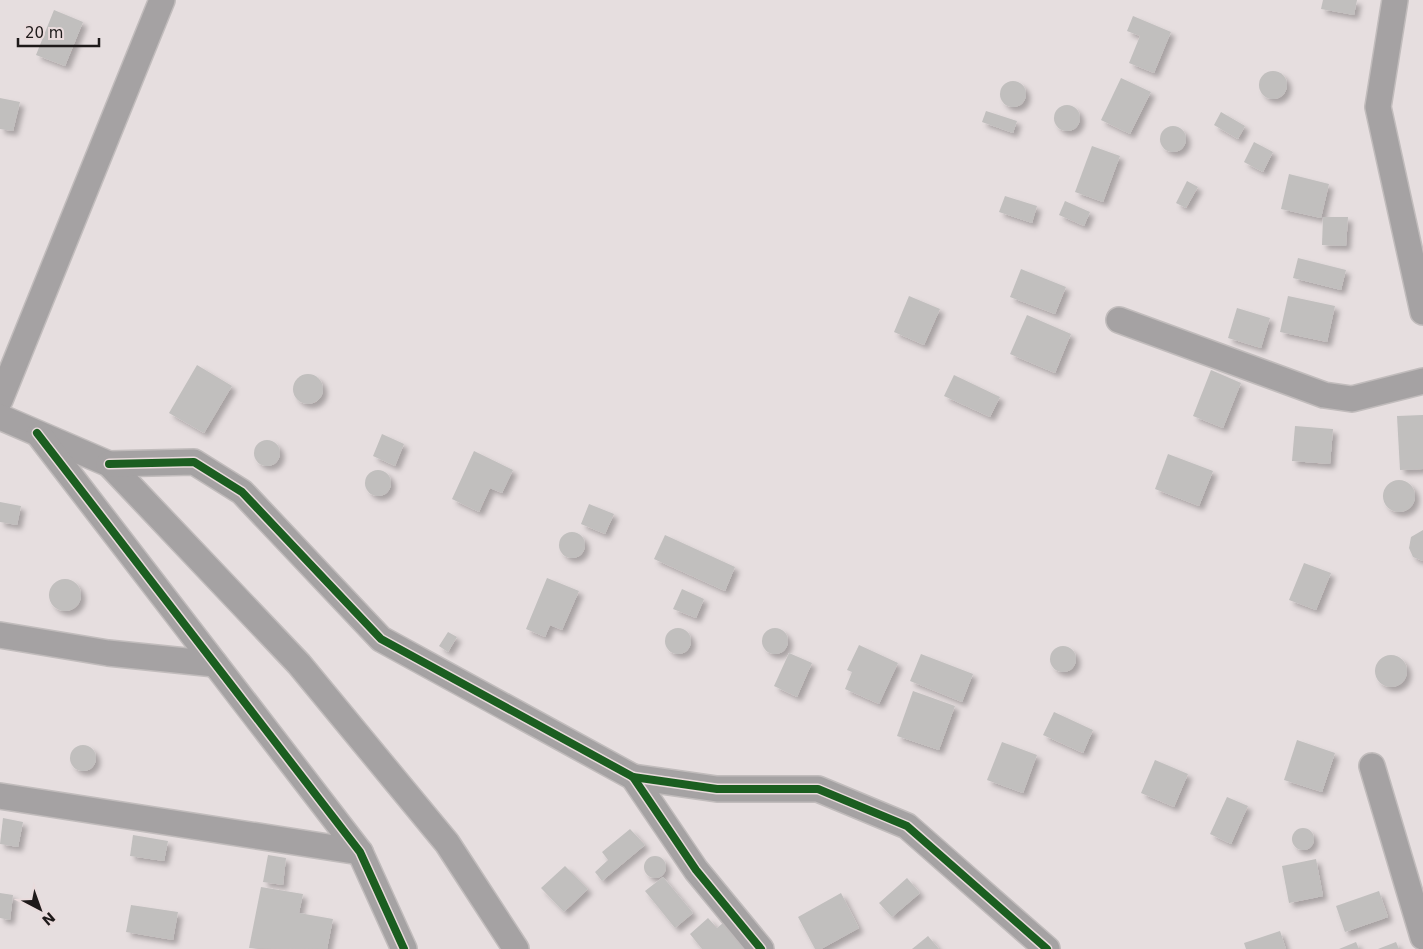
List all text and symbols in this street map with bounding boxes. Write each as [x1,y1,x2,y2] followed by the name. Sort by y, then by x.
[18,15,99,47] scale bar
[25,24,63,42] text: 20 m
[15,884,65,934] north arrow
[39,909,58,929] text: N

